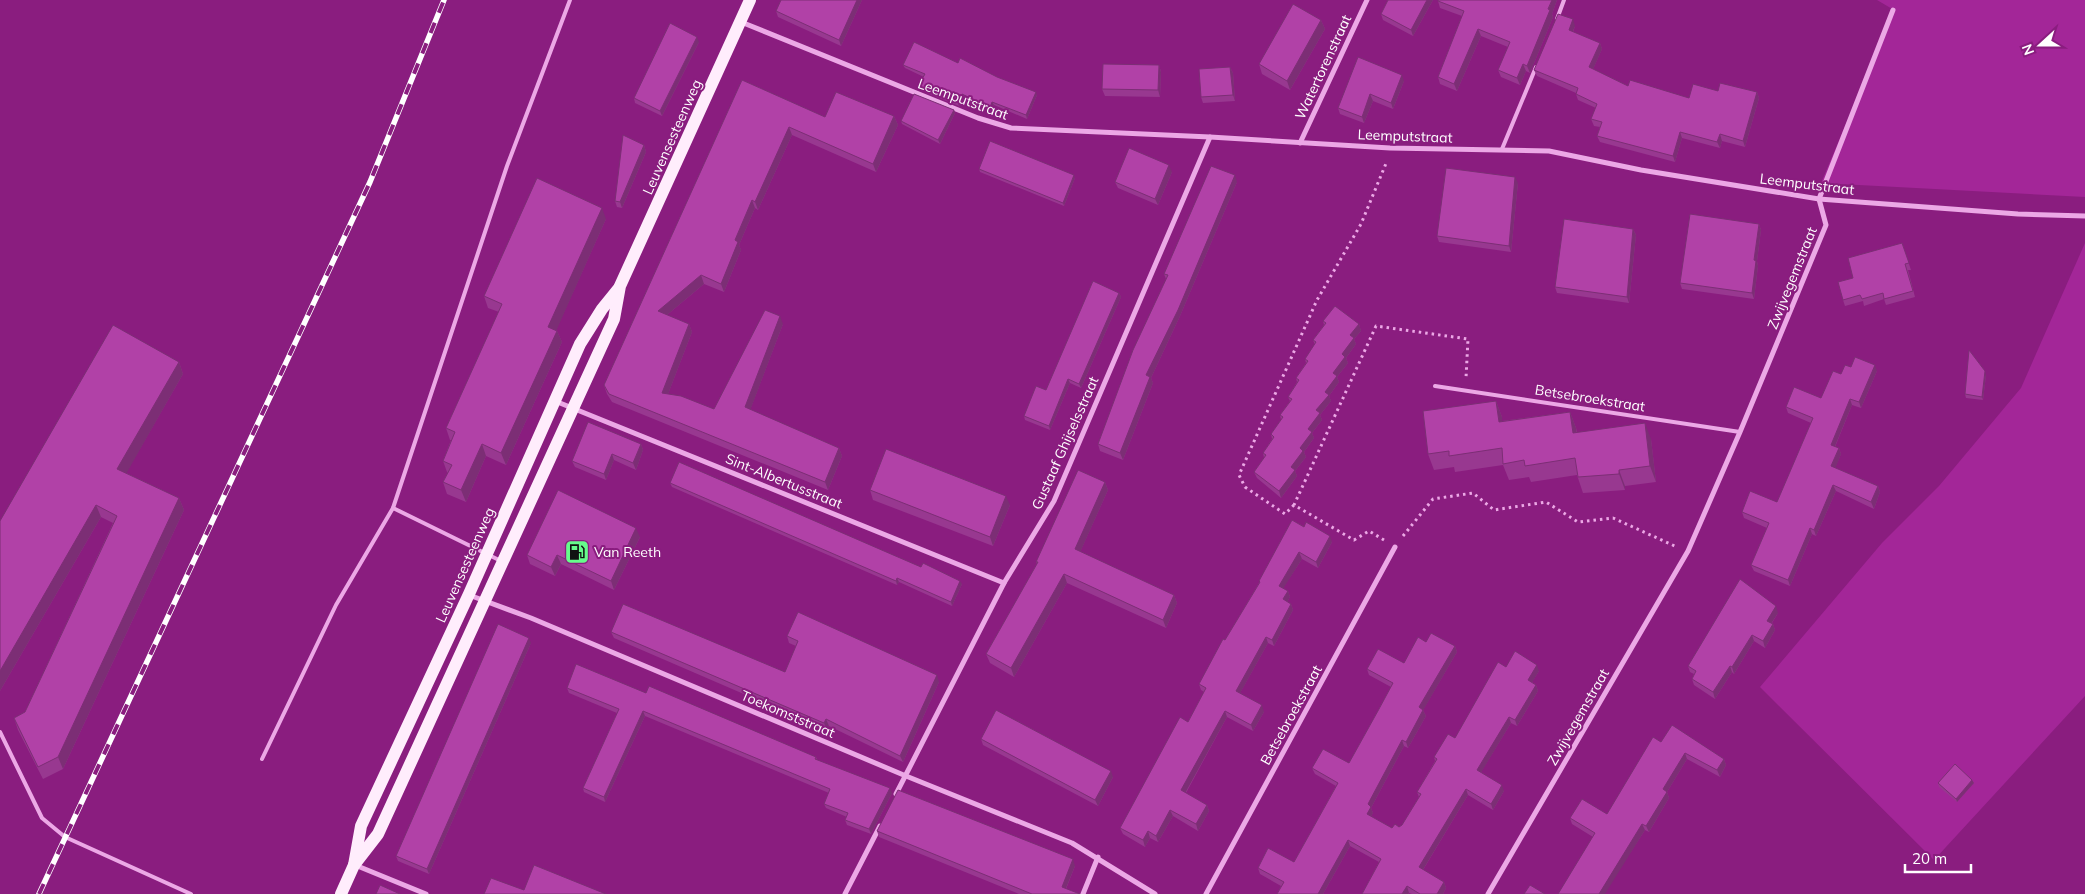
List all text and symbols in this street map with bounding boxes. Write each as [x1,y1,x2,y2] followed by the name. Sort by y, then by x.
[1291,12,1355,122] street label: Watertorenstraat
[2015,20,2065,70] north arrow
[2018,41,2038,58] text: N
[915,74,1011,124] street label: Leemputstraat
[639,77,705,197] street label: Leuvensesteenweg
[1357,125,1453,147] street label: Leemputstraat
[1759,169,1855,199] street label: Leemputstraat
[1763,224,1821,332] street label: Zwijvegemstraat
[1028,374,1102,512] street label: Gustaaf Ghijselsstraat
[1534,380,1646,416] street label: Betsebroekstraat
[723,449,845,513] street label: Sint-Albertusstraat
[432,505,498,625] street label: Leuvensesteenweg
[564,539,590,565] fuel station icon: Van Reeth
[594,543,661,561] place label: Van Reeth
[1256,662,1326,768] street label: Betsebroekstraat
[1543,665,1613,769] street label: Zwijvegemstraat
[738,686,838,742] street label: Toekomststraat
[1905,842,1971,874] scale bar
[1912,849,1947,868] text: 20 m

